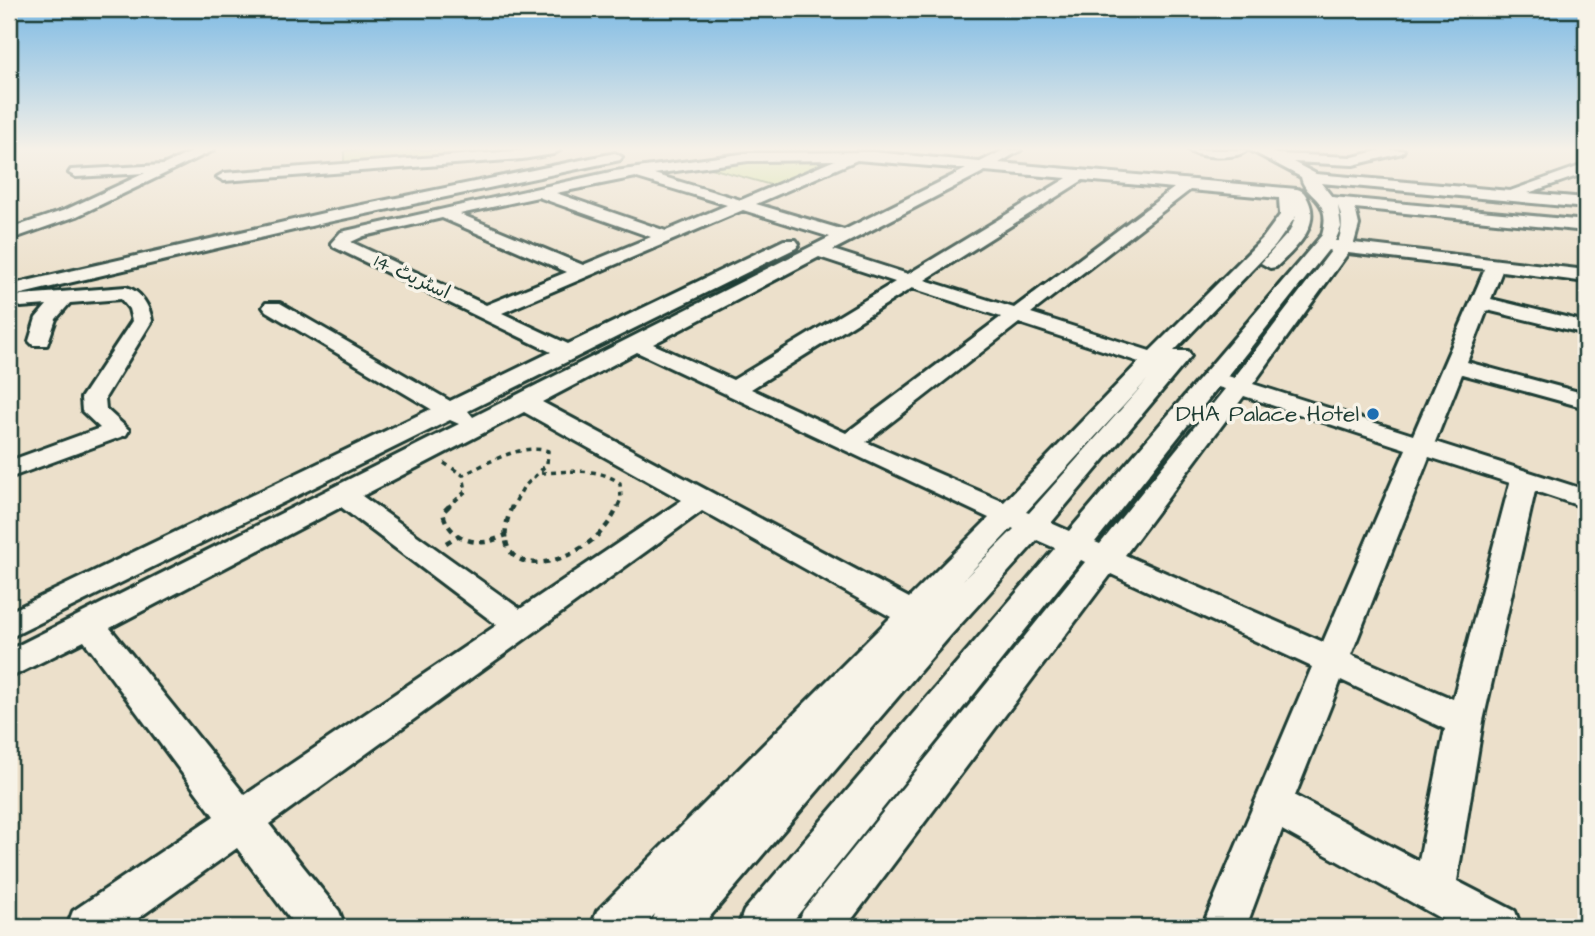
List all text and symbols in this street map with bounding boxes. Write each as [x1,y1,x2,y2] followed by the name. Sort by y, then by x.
[370,248,454,306] street label: اسٹریٹ 14
[1176,398,1359,430] place label: DHA Palace Hotel
[1365,406,1381,422] marker: DHA Palace Hotel

